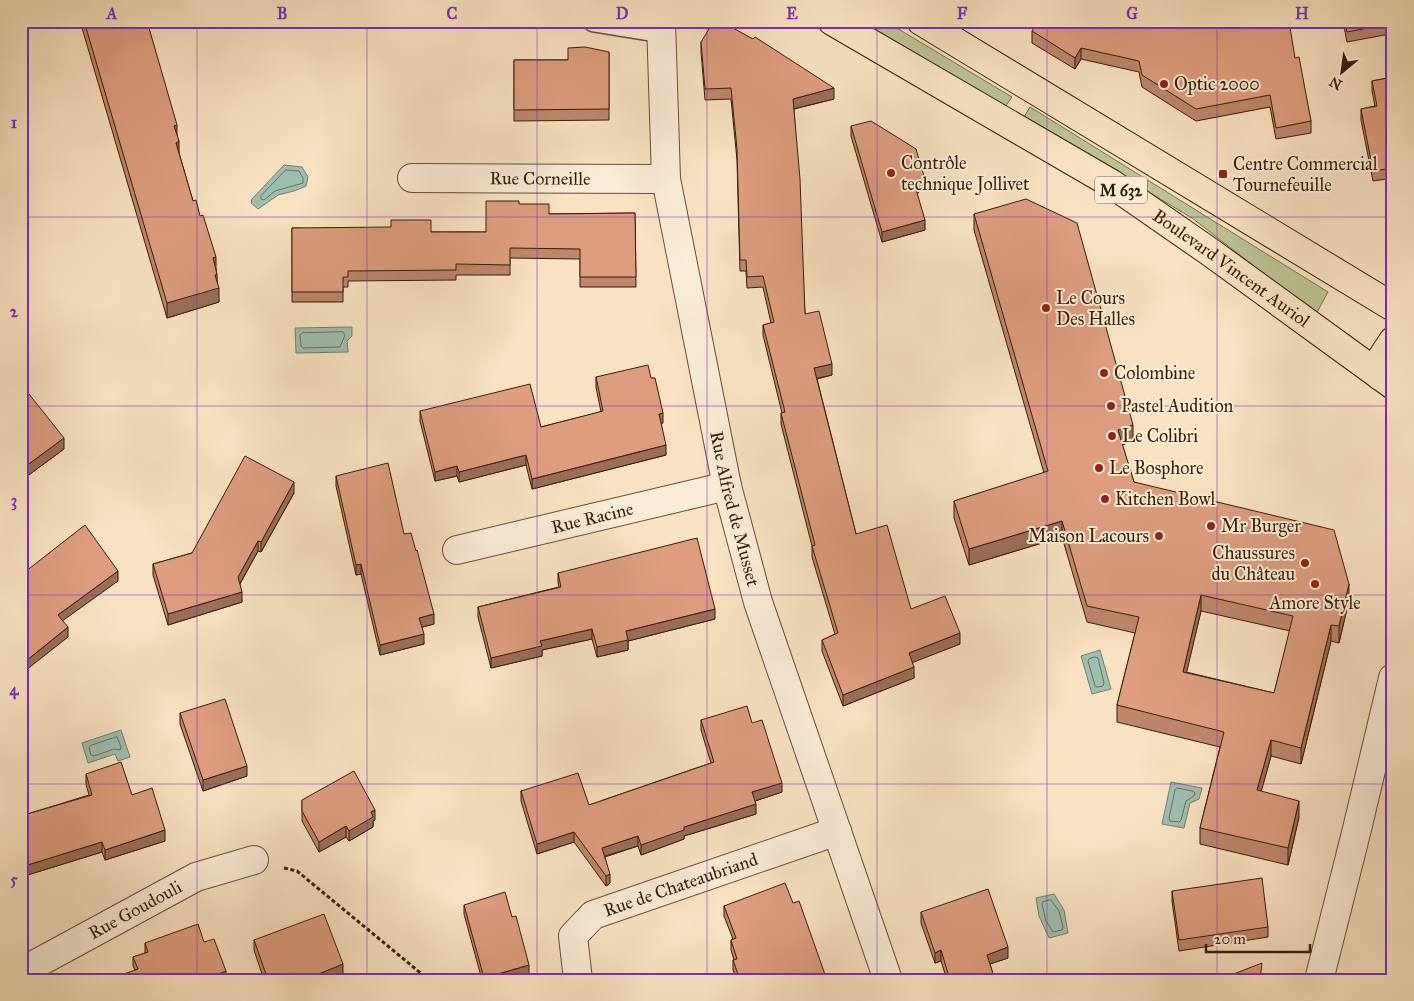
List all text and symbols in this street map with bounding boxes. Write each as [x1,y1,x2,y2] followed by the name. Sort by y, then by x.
[106,4,118,23] text: A
[277,4,287,23] text: B
[447,4,458,23] text: C
[616,4,629,23] text: D
[786,4,798,23] text: E
[957,4,968,23] text: F
[1126,4,1138,23] text: G
[1295,4,1309,23] text: H
[1316,48,1366,98] north arrow
[1174,73,1260,95] place label: Optic 2000
[1327,73,1345,93] text: N
[1158,78,1170,90] marker: Optic 2000
[11,113,18,132] text: 1
[901,152,1030,196] place label: Contrôle technique Jollivet
[1233,153,1378,196] place label: Centre Commercial Tournefeuille
[489,167,591,190] street label: Rue Corneille
[885,167,897,179] marker: Contrôle technique Jollivet
[1217,168,1229,180] marker: Centre Commercial Tournefeuille
[1095,176,1147,204] road number: M 632
[1148,205,1314,332] street label: Boulevard Vincent Auriol
[1056,287,1135,330] place label: Le Cours Des Halles
[10,302,19,321] text: 2
[1040,302,1052,314] marker: Le Cours Des Halles
[1114,362,1195,384] place label: Colombine
[1098,367,1110,379] marker: Colombine
[1121,395,1234,417] place label: Pastel Audition
[1105,400,1117,412] marker: Pastel Audition
[1122,425,1198,447] place label: Le Colibri
[705,429,765,589] street label: Rue Alfred de Musset
[1106,430,1118,442] marker: Le Colibri
[1109,457,1203,479] place label: Le Bosphore
[1093,462,1105,474] marker: Le Bosphore
[1115,488,1215,510] place label: Kitchen Bowl
[11,491,17,511] text: 3
[1099,493,1111,505] marker: Kitchen Bowl
[549,498,635,538] street label: Rue Racine
[1221,515,1301,538] place label: Mr Burger
[1205,520,1217,532] marker: Mr Burger
[1028,525,1149,547] place label: Maison Lacours
[1153,530,1165,542] marker: Maison Lacours
[1212,542,1295,585] place label: Chaussures du Château
[1299,557,1311,569] marker: Chaussures du Château
[1309,578,1321,590] marker: Amore Style
[1268,592,1361,614] place label: Amore Style
[10,680,20,700] text: 4
[601,848,761,922] street label: Rue de Chateaubriand
[10,870,18,889] text: 5
[85,876,186,944] street label: Rue Goudouli
[1206,921,1310,953] scale bar
[1214,930,1246,948] text: 20 m

